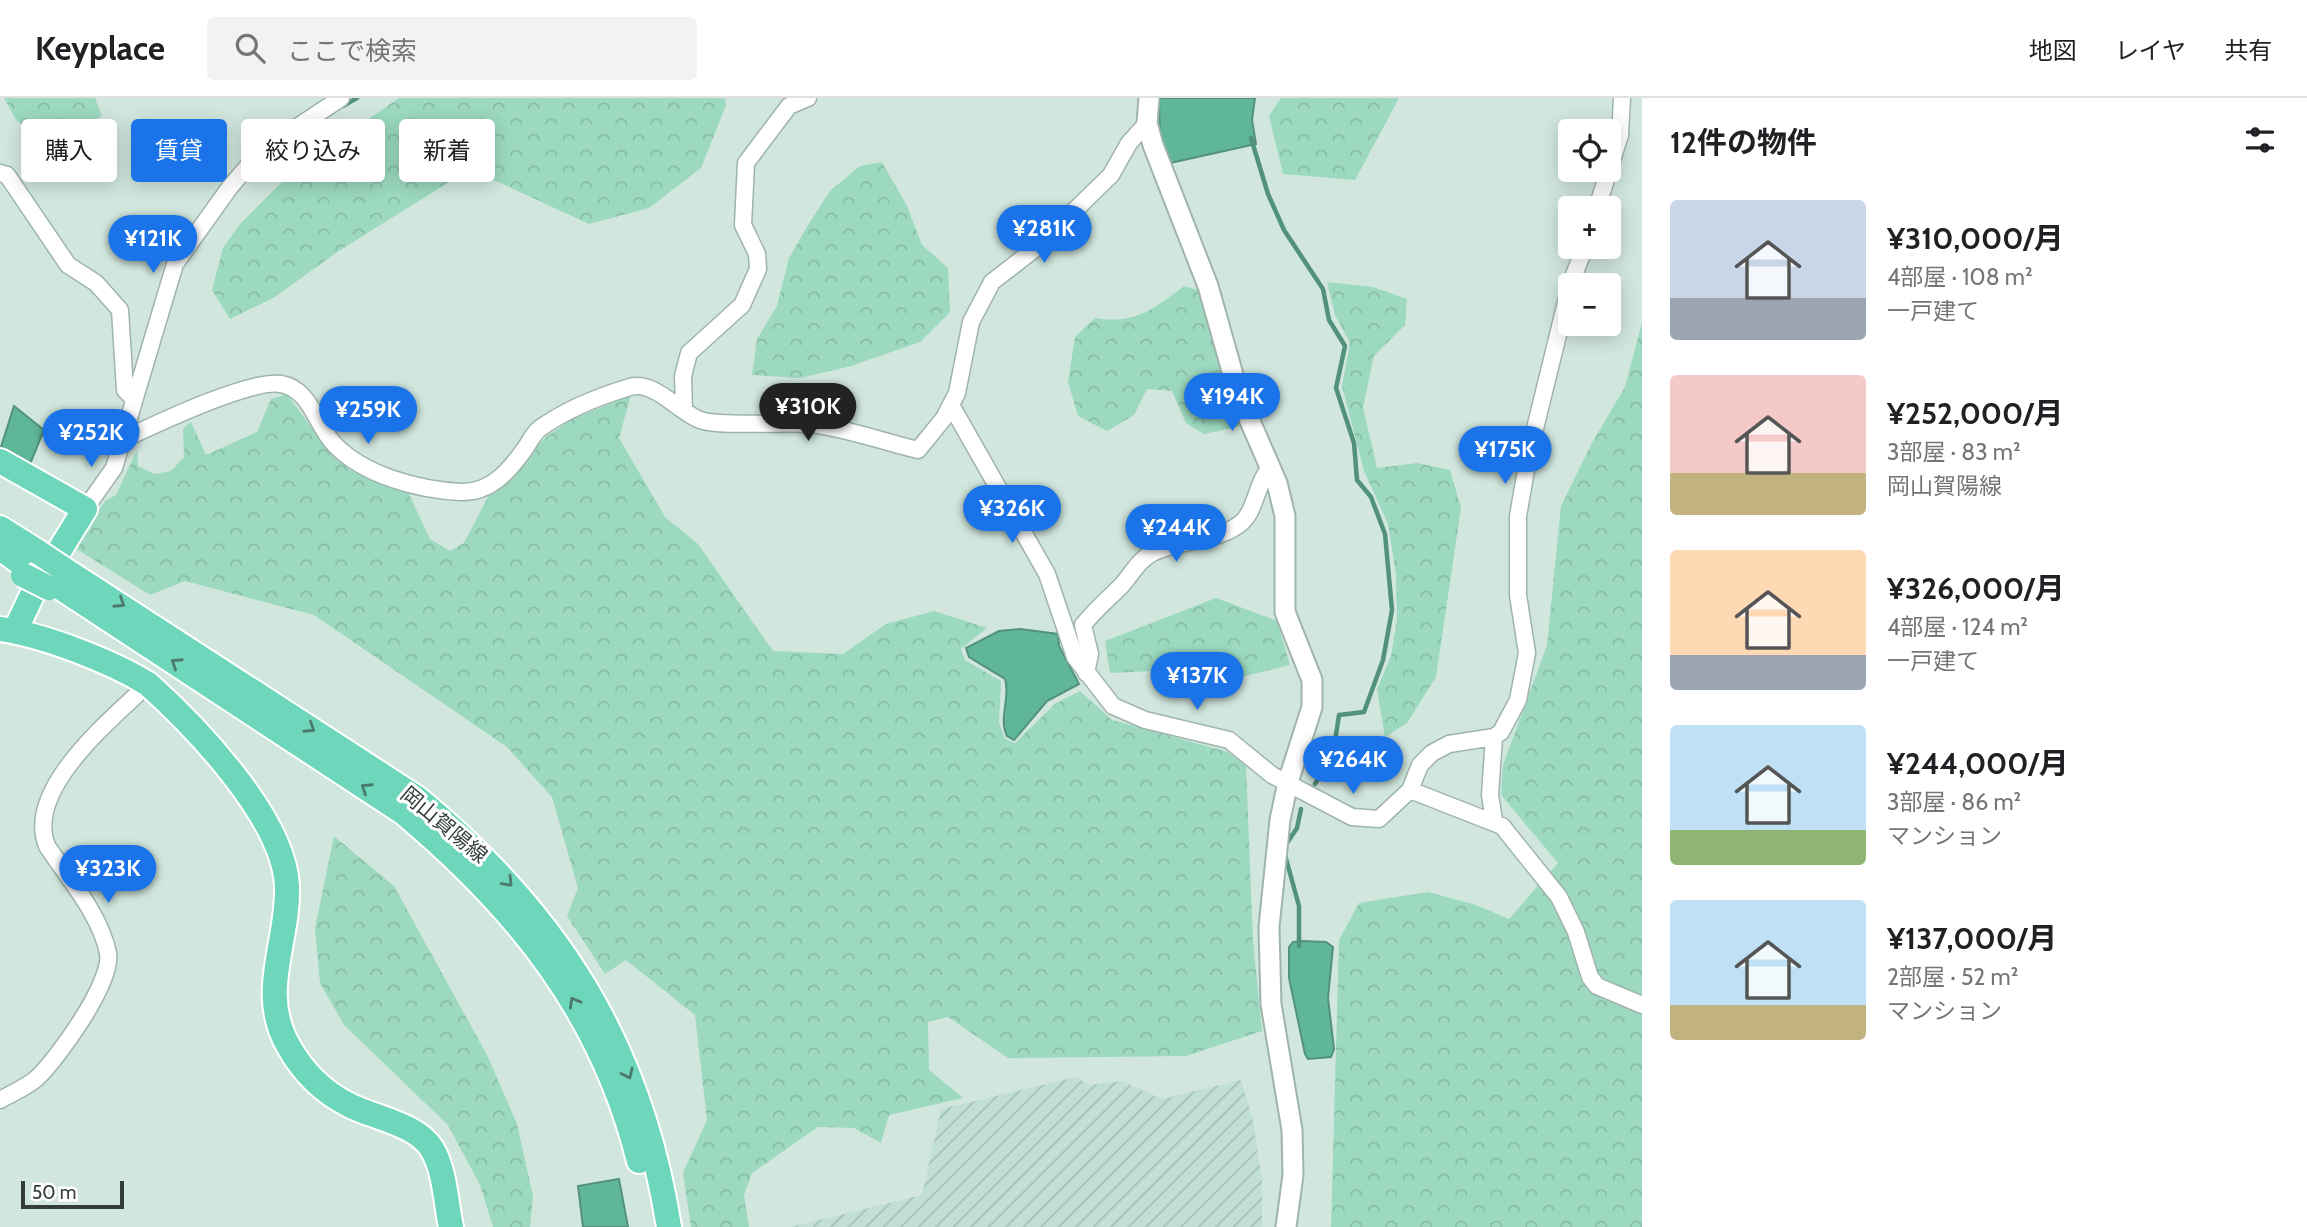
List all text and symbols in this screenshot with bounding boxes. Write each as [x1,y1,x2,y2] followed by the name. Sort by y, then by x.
[207,17,697,80] search box
[35,28,165,68] text: Keyplace
[231,29,269,67] icon: search
[287,35,417,67] text: ここで検索
[2029,36,2077,65] text: 地図
[2115,36,2186,65] text: レイヤ
[2224,36,2272,65] text: 共有
[21,119,117,182] chip: 購入
[131,119,227,182] chip: 賃貸
[241,119,385,182] chip: 絞り込み
[399,119,495,182] chip: 新着
[1558,119,1621,336] map controls
[1558,119,1621,182] button: locate
[2241,121,2279,159] icon: filters
[1670,124,1817,161] text: 12件の物件
[1558,196,1621,259] button: +
[995,206,1093,265] pin: ¥281K
[1013,214,1075,242] text: ¥281K
[104,216,202,275] pin: ¥121K
[1887,220,2064,257] text: ¥310,000/月
[124,224,182,252] text: ¥121K
[1726,228,1810,312] icon: home
[1887,263,2033,291] text: 4部屋 · 108 m²
[1558,273,1621,336] button: −
[1887,297,1979,325] text: 一戸建て
[1183,374,1281,433] pin: ¥194K
[1200,382,1264,410] text: ¥194K
[759,384,857,443] pin: ¥310K
[319,386,417,446] pin: ¥259K
[775,392,841,420] text: ¥310K
[335,395,401,423] text: ¥259K
[1887,395,2064,432] text: ¥252,000/月
[1726,403,1810,487] icon: home
[42,410,140,469] pin: ¥252K
[59,418,124,446] text: ¥252K
[1456,426,1554,486] pin: ¥175K
[1475,435,1535,463] text: ¥175K
[1887,438,2021,466] text: 3部屋 · 83 m²
[1887,472,2002,500] text: 岡山賀陽線
[963,486,1061,545] pin: ¥326K
[979,494,1045,522] text: ¥326K
[1127,504,1225,564] pin: ¥244K
[1141,513,1211,541] text: ¥244K
[1887,570,2065,607] text: ¥326,000/月
[1726,578,1810,662] icon: home
[112,595,125,608] one-way arrow
[1887,613,2028,641] text: 4部屋 · 124 m²
[1887,647,1979,675] text: 一戸建て
[1148,652,1246,712] pin: ¥137K
[171,659,184,672] one-way arrow
[1167,661,1227,689] text: ¥137K
[302,720,315,732] one-way arrow
[1304,736,1402,796] pin: ¥264K
[1319,745,1387,773] text: ¥264K
[1887,745,2069,782] text: ¥244,000/月
[1726,753,1810,837] icon: home
[396,781,493,868] street label: 岡山賀陽線
[361,783,374,796] one-way arrow
[1887,788,2021,816] text: 3部屋 · 86 m²
[1887,822,2002,850] text: マンション
[59,846,157,905] pin: ¥323K
[75,854,141,882] text: ¥323K
[500,874,513,887] one-way arrow
[1887,920,2057,957] text: ¥137,000/月
[1726,928,1810,1012] icon: home
[1887,963,2018,991] text: 2部屋 · 52 m²
[569,997,582,1009] one-way arrow
[1887,997,2002,1025] text: マンション
[620,1067,634,1079] one-way arrow
[21,1178,124,1210] scale bar
[32,1181,76,1204] text: 50 m

